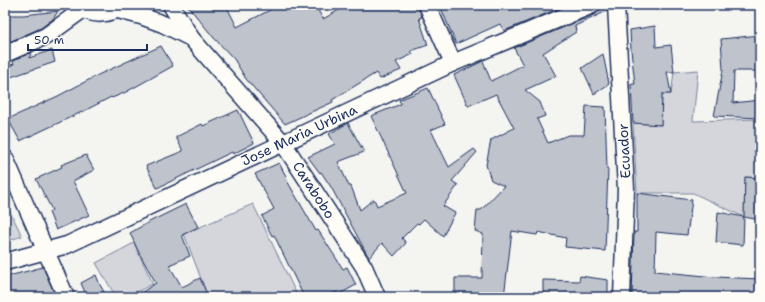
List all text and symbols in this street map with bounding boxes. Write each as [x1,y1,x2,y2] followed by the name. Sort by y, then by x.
[28,26,147,52] scale bar
[34,32,64,48] text: 50 m
[238,100,360,170] street label: Jose Maria Urbina
[614,123,634,179] street label: Ecuador
[289,158,339,222] street label: Carabobo

